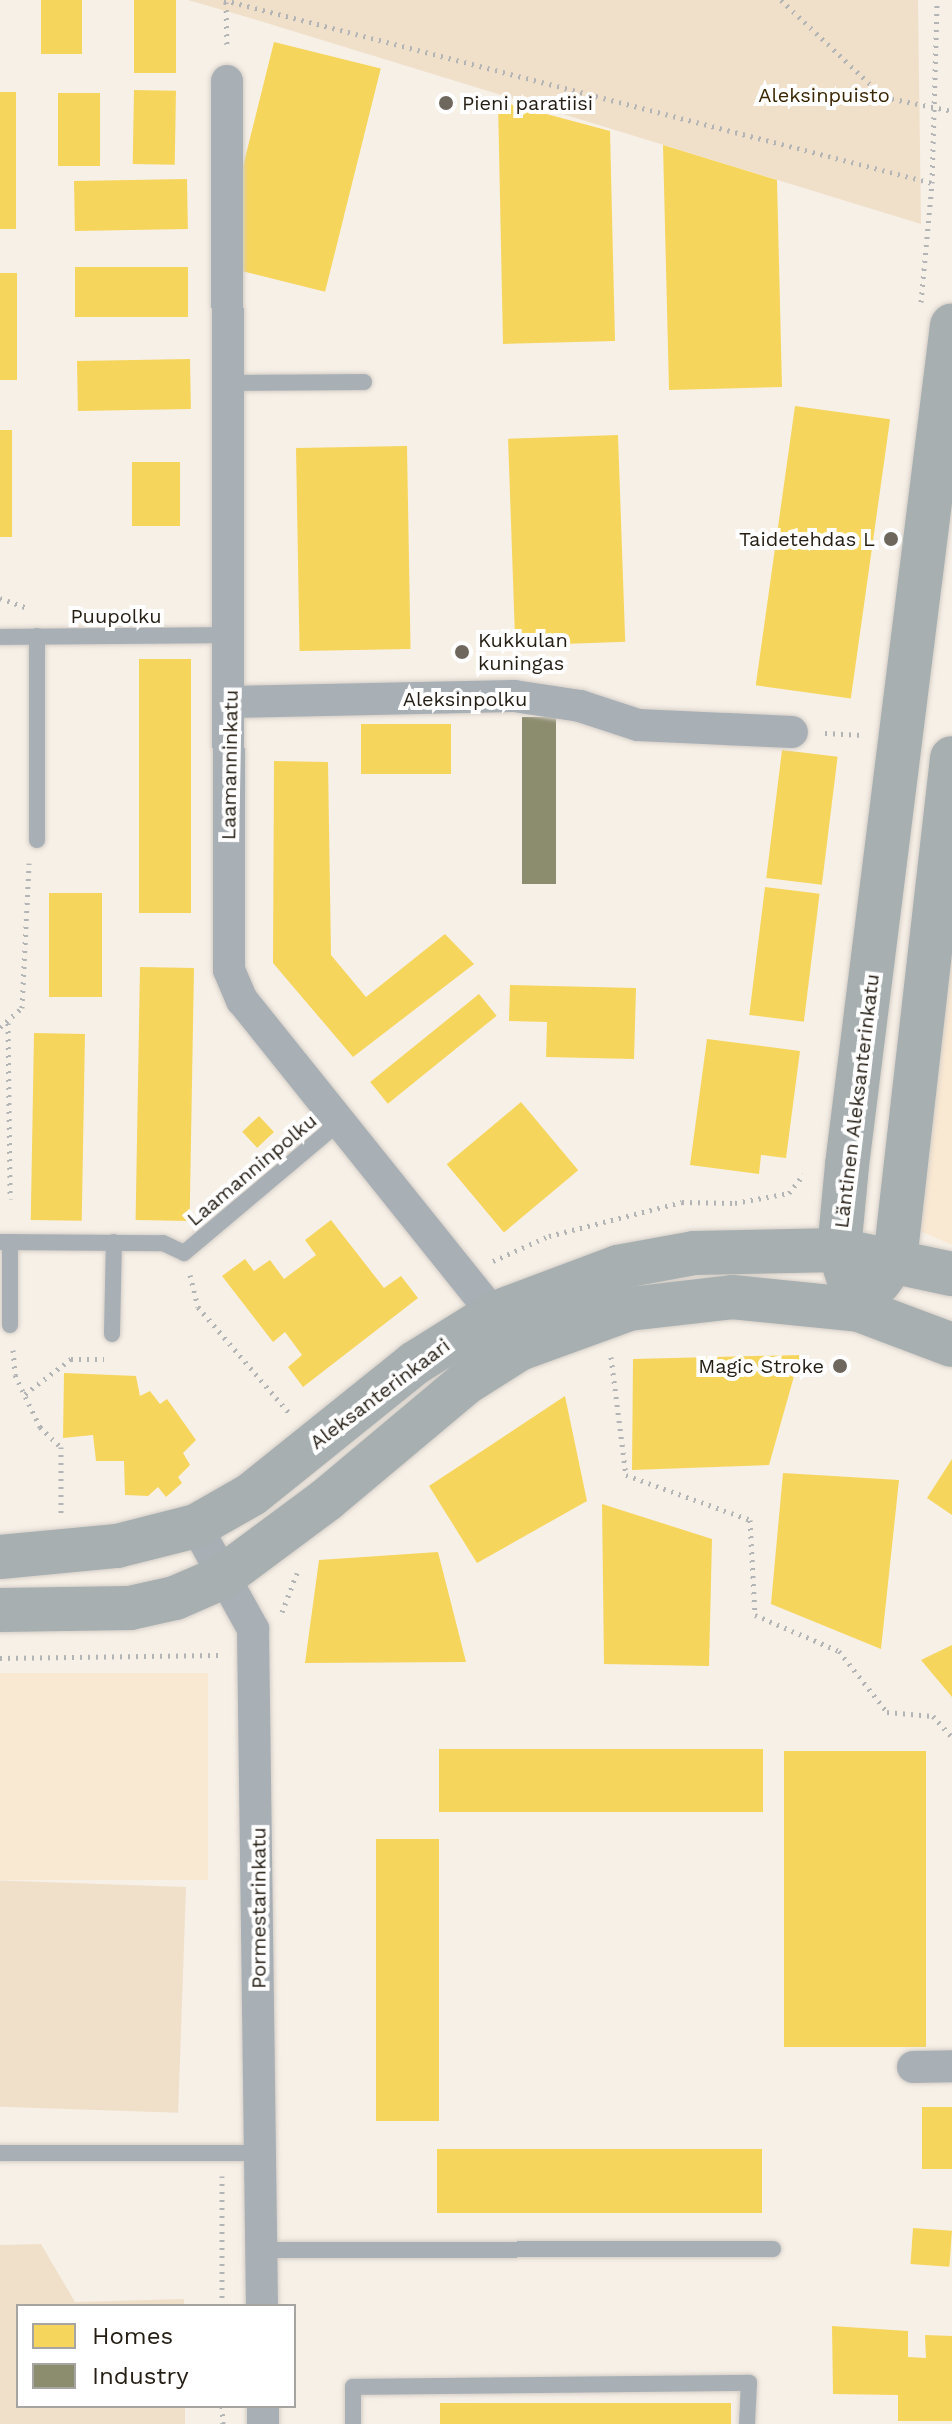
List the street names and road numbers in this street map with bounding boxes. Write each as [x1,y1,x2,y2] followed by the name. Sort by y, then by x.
[70,604,162,628] street label: Puupolku
[403,687,527,711] street label: Aleksinpolku
[217,690,243,840] street label: Laamanninkatu
[829,972,885,1230] street label: Läntinen Aleksanterinkatu
[182,1109,322,1231] street label: Laamanninpolku
[305,1334,455,1454] street label: Aleksanterinkaari
[247,1827,271,1989] street label: Pormestarinkatu

